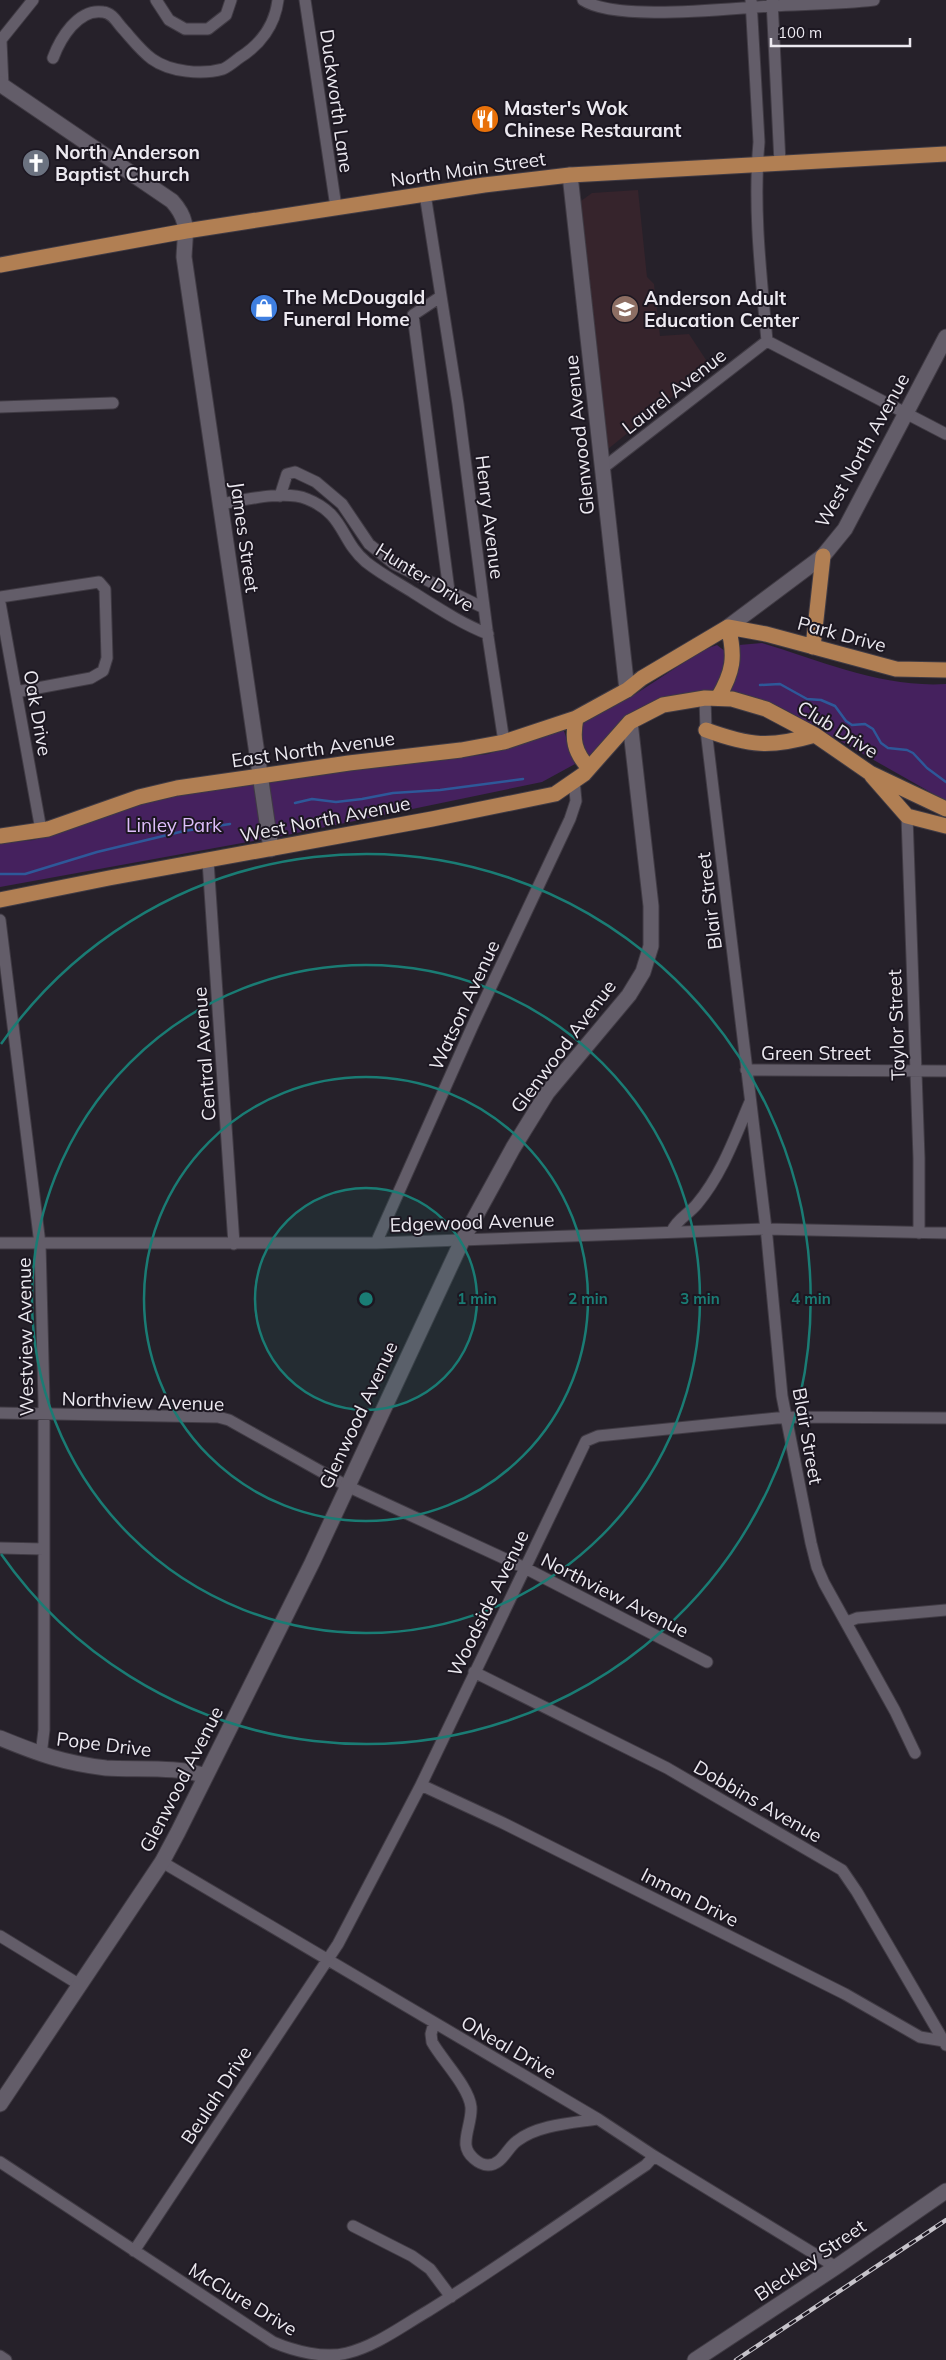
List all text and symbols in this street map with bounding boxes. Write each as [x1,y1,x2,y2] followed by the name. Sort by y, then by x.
[771,15,910,47] scale bar
[778,23,822,42] text: 100 m
[315,28,359,174] street label: Duckworth Lane
[504,96,681,142] place label: Master's Wok Chinese Restaurant
[470,104,500,134] restaurant icon: Master's Wok Chinese Restaurant
[55,140,200,186] place label: North Anderson Baptist Church
[389,146,547,192] street label: North Main Street
[21,148,51,178] church icon: North Anderson Baptist Church
[283,285,425,331] place label: The McDougald Funeral Home
[644,286,799,332] place label: Anderson Adult Education Center
[249,293,279,323] shop icon: The McDougald Funeral Home
[610,294,640,324] school or university icon: Anderson Adult Education Center
[617,343,731,439] street label: Laurel Avenue
[559,354,599,516] street label: Glenwood Avenue
[810,369,914,531] street label: West North Avenue
[470,454,510,580] street label: Henry Avenue
[225,480,265,594] street label: James Street
[371,537,479,617] street label: Hunter Drive
[795,611,889,657] street label: Park Drive
[19,668,57,758] street label: Oak Drive
[793,695,883,763] street label: Club Drive
[230,726,396,772] street label: East North Avenue
[238,791,412,847] street label: West North Avenue
[126,813,222,837] park label: Linley Park
[691,851,727,951] street label: Blair Street
[423,936,505,1074] street label: Watson Avenue
[882,969,910,1081] street label: Taylor Street
[505,975,621,1117] street label: Glenwood Avenue
[187,986,221,1122] street label: Central Avenue
[761,1041,871,1065] street label: Green Street
[389,1207,555,1237] street label: Edgewood Avenue
[12,1257,38,1417] street label: Westview Avenue
[457,1289,497,1308] text: 1 min
[568,1289,608,1308] text: 2 min
[680,1289,720,1308] text: 3 min
[791,1289,831,1308] text: 4 min
[357,1290,375,1308] centre of rings
[313,1337,403,1493] street label: Glenwood Avenue
[61,1386,225,1416] street label: Northview Avenue
[788,1386,828,1487] street label: Blair Street
[442,1526,534,1680] street label: Woodside Avenue
[537,1547,693,1643] street label: Northview Avenue
[134,1702,228,1856] street label: Glenwood Avenue
[55,1726,153,1762] street label: Pope Drive
[690,1755,826,1847] street label: Dobbins Avenue
[637,1862,743,1932] street label: Inman Drive
[457,2010,561,2084] street label: ONeal Drive
[175,2041,257,2149] street label: Beulah Drive
[750,2214,871,2306] street label: Bleckley Street
[184,2257,302,2341] street label: McClure Drive

